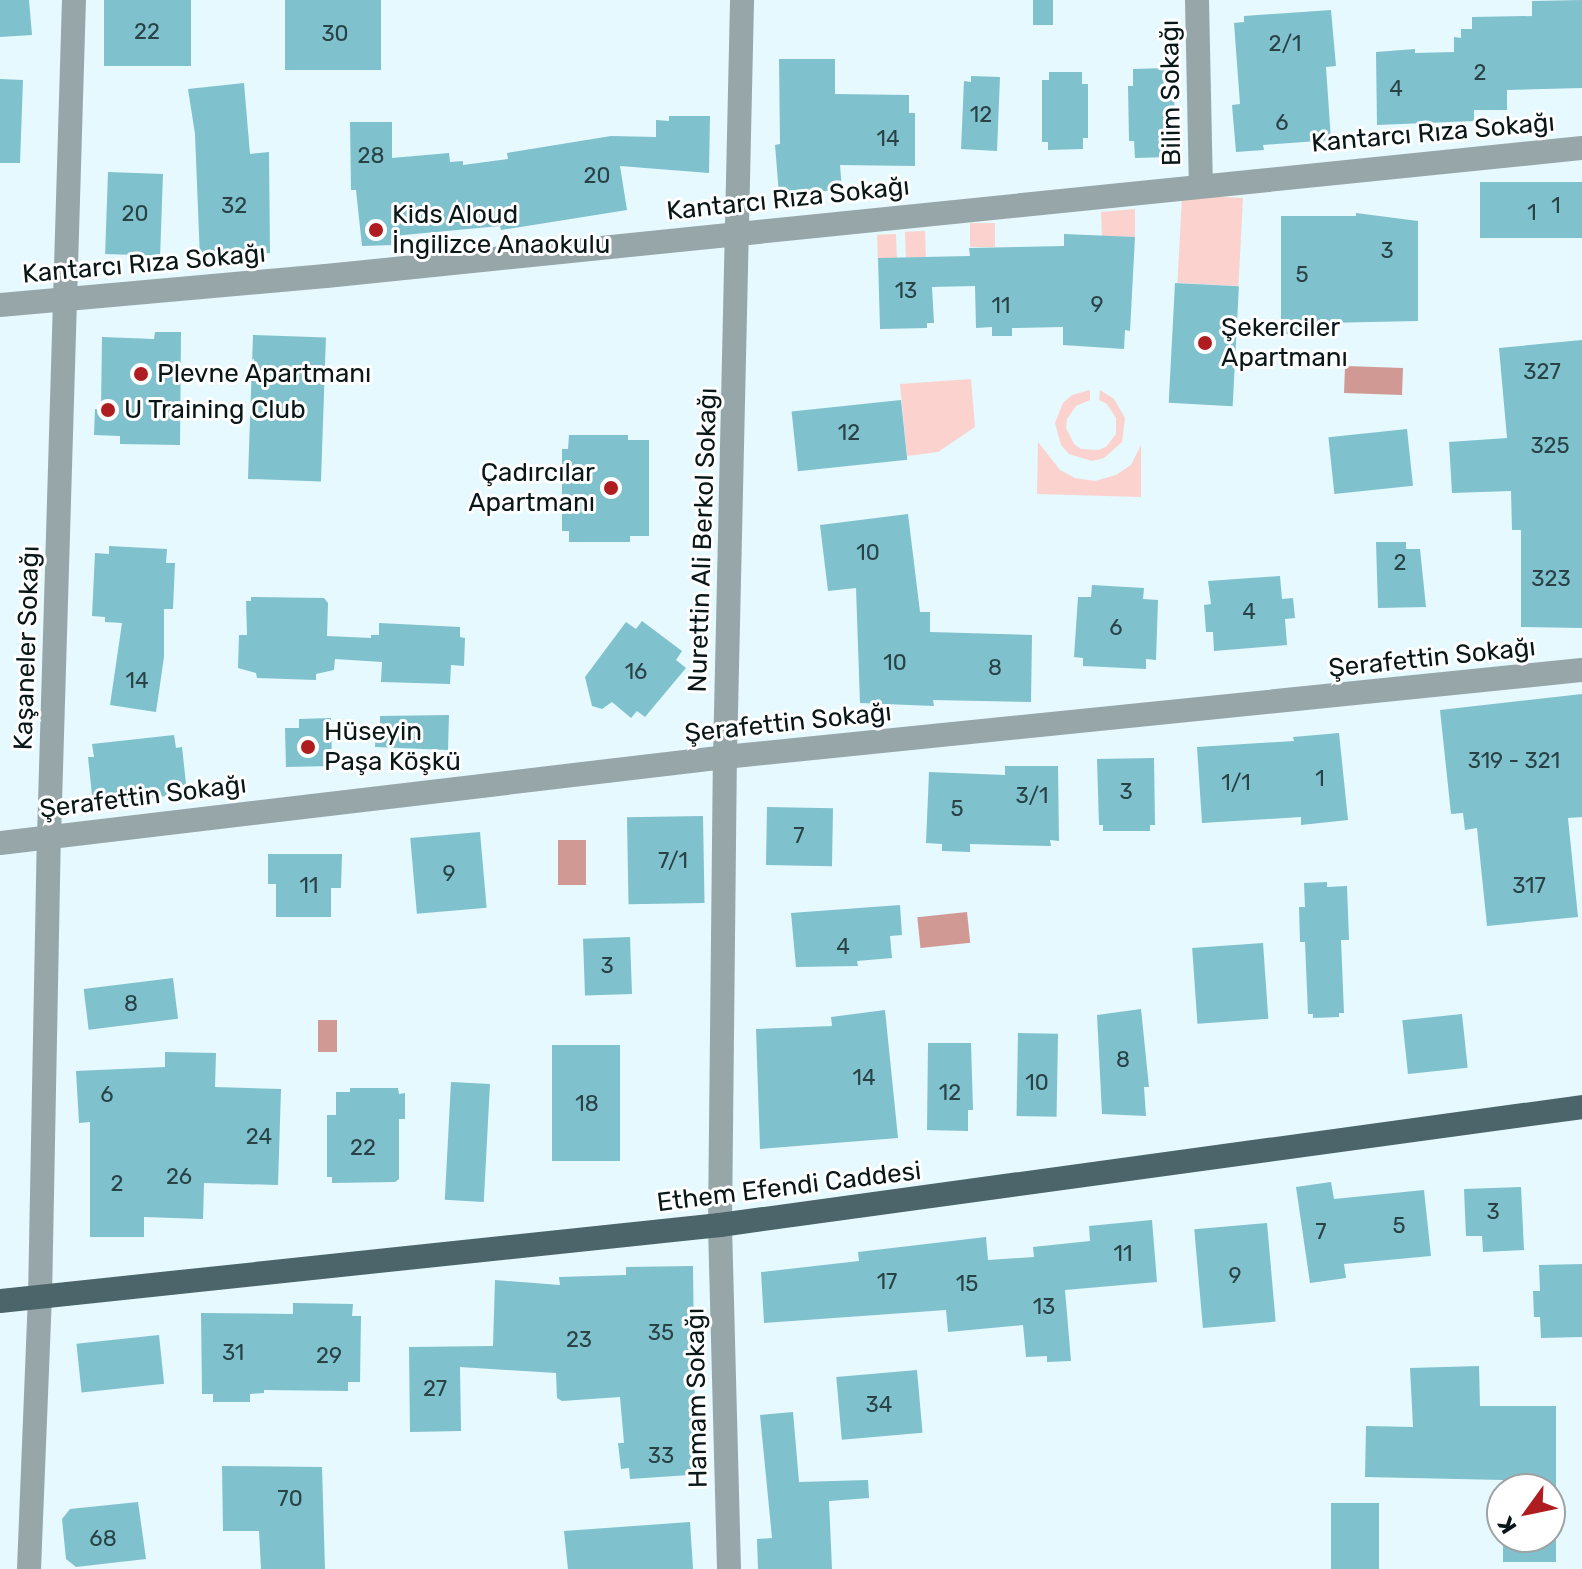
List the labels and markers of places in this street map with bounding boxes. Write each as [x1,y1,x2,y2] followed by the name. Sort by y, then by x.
[392,199,611,260] place label: Kids Aloud İngilizce Anaokulu
[367,221,385,239] marker: Kids Aloud İngilizce Anaokulu
[1221,312,1348,374] place label: Şekerciler Apartmanı
[1196,334,1214,352] marker: Şekerciler Apartmanı
[157,358,372,390] place label: Plevne Apartmanı
[132,365,150,383] marker: Plevne Apartmanı
[124,394,306,426] place label: U Training Club
[99,401,117,419] marker: U Training Club
[468,457,595,518] place label: Çadırcılar Apartmanı
[602,479,620,497] marker: Çadırcılar Apartmanı
[324,716,461,778] place label: Hüseyin Paşa Köşkü
[299,738,317,756] marker: Hüseyin Paşa Köşkü

